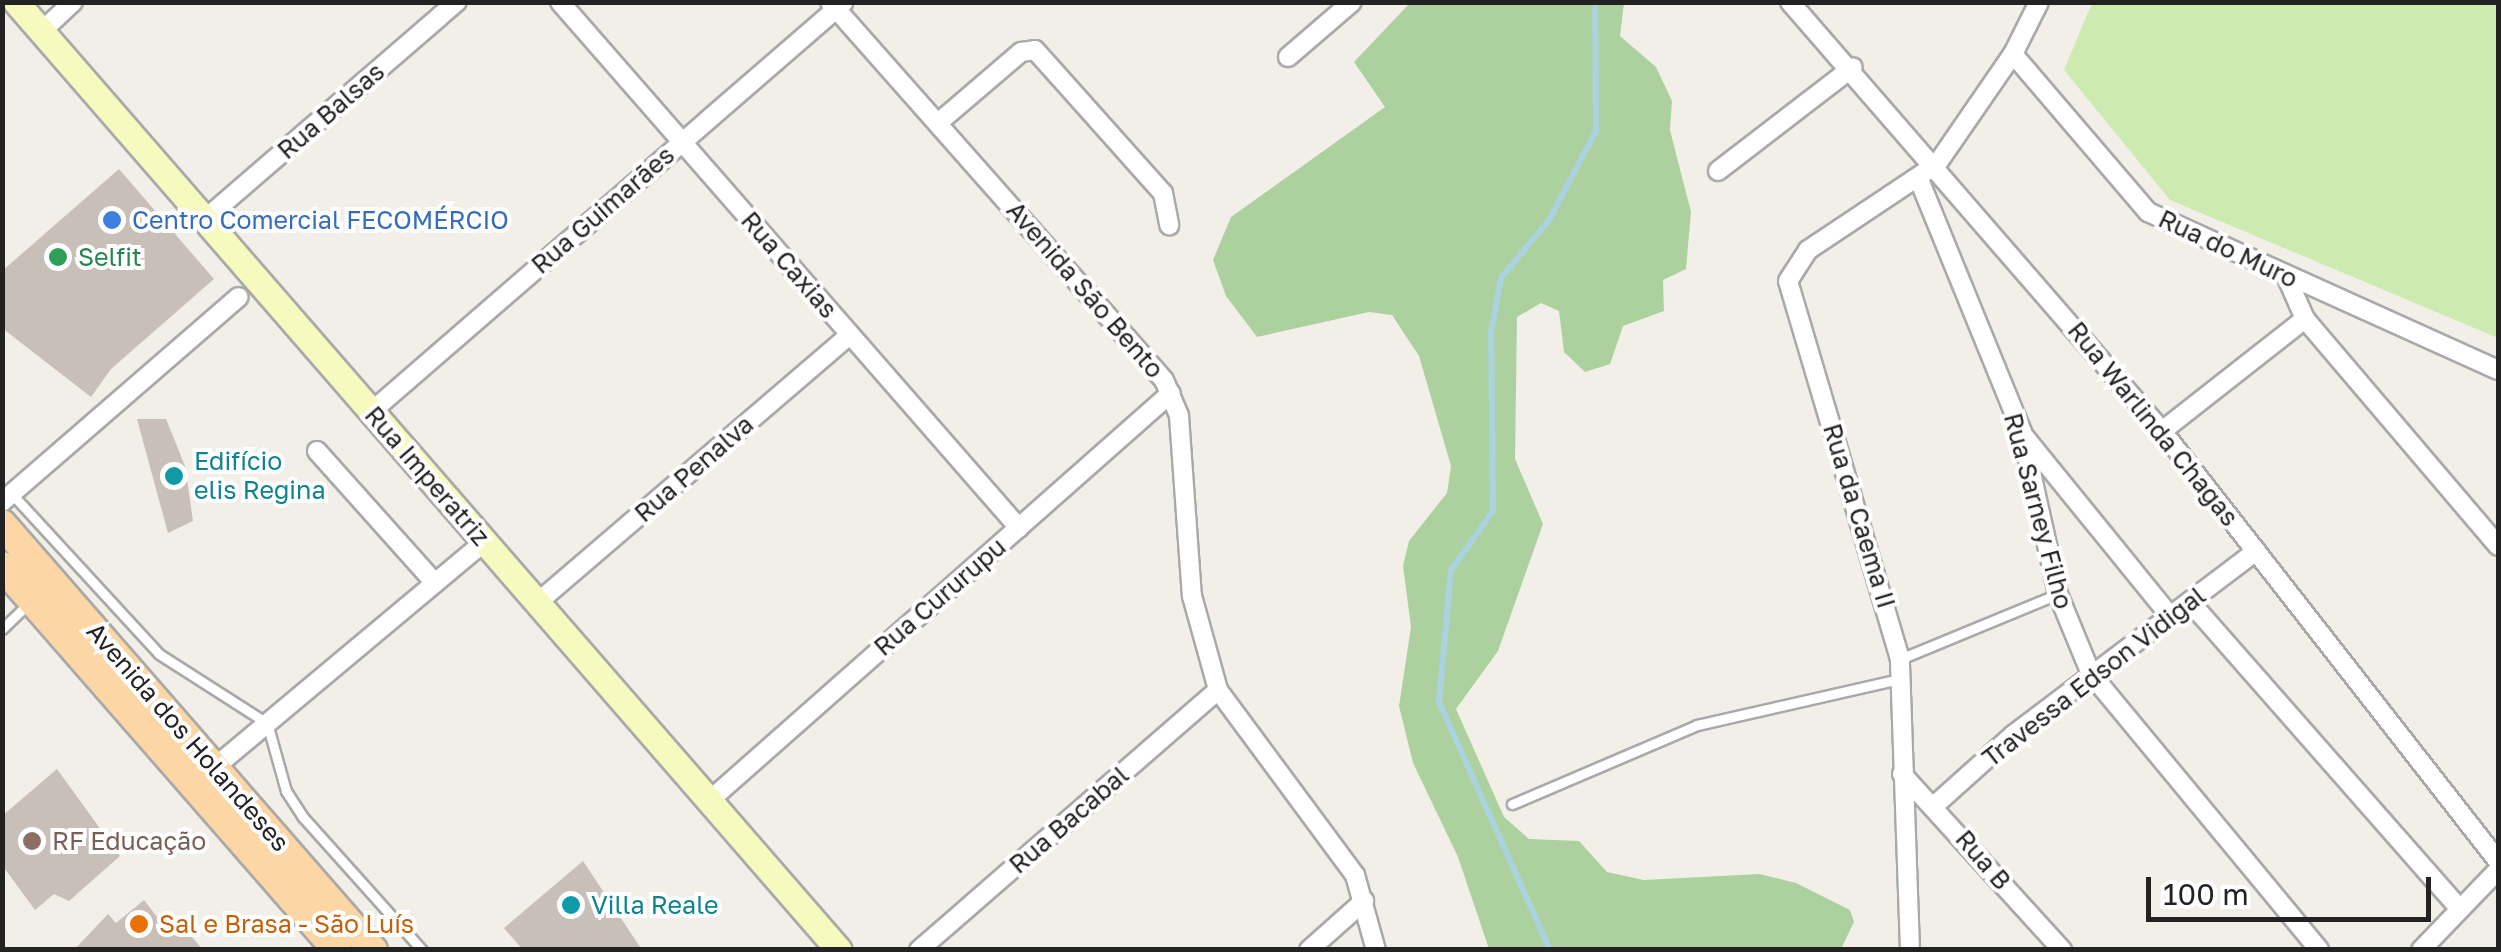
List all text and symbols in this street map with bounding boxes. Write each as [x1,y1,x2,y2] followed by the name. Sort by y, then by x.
[272,57,390,165] street label: Rua Balsas
[526,140,680,280] street label: Rua Guimarães
[1000,196,1170,384] street label: Avenida São Bento
[2154,204,2302,294] street label: Rua do Muro
[132,205,509,235] place label: Centro Comercial FECOMÉRCIO
[735,206,843,324] street label: Rua Caxias
[101,209,123,231] marker: Centro Comercial FECOMÉRCIO
[78,242,142,272] place label: Selfit
[47,246,69,268] marker: Selfit
[2061,316,2245,532] street label: Rua Warlinda Chagas
[358,400,496,552] street label: Rua Imperatriz
[629,409,759,529] street label: Rua Penalva
[1997,410,2079,612] street label: Rua Sarney Filho
[1817,420,1901,612] street label: Rua da Caema II
[194,447,326,506] place label: Edifício elis Regina
[163,465,185,487] marker: Edifício elis Regina
[868,532,1012,662] street label: Rua Cururupu
[1977,581,2211,773] street label: Travessa Edson Vidigal
[80,616,296,858] street label: Avenida dos Holandeses
[1003,760,1135,880] street label: Rua Bacabal
[1949,824,2017,896] street label: Rua B
[52,826,206,856] place label: RF Educação
[21,830,43,852] marker: RF Educação
[2151,857,2436,919] scale bar
[2163,876,2249,912] text: 100 m
[591,890,718,920] place label: Villa Reale
[560,894,582,916] marker: Villa Reale
[159,909,414,939] place label: Sal e Brasa - São Luís
[128,913,150,935] marker: Sal e Brasa - São Luís

